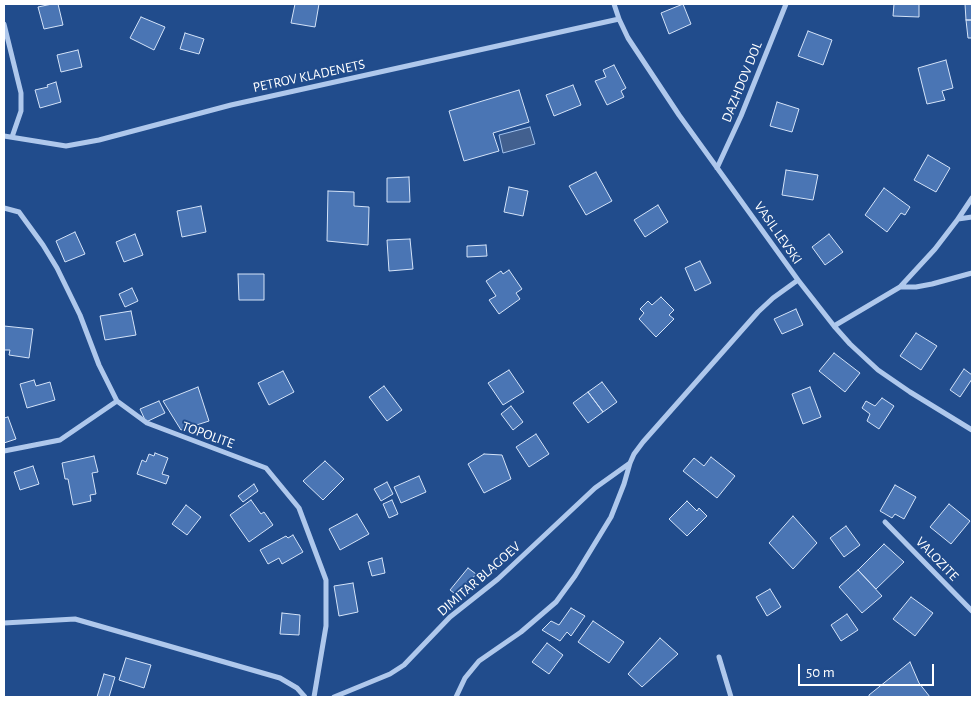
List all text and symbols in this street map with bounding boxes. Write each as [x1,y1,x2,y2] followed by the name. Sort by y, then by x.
[718,39,766,125] street label: DAZHDOV DOL
[251,56,367,96] street label: PETROV KLADENETS
[750,199,806,267] street label: VASIL LEVSKI
[180,418,236,452] street label: TOPOLITE
[912,534,962,584] street label: VALOZITE
[434,538,524,620] street label: DIMITAR BLAGOEV
[801,654,937,686] scale bar
[806,665,835,680] text: 50 m

